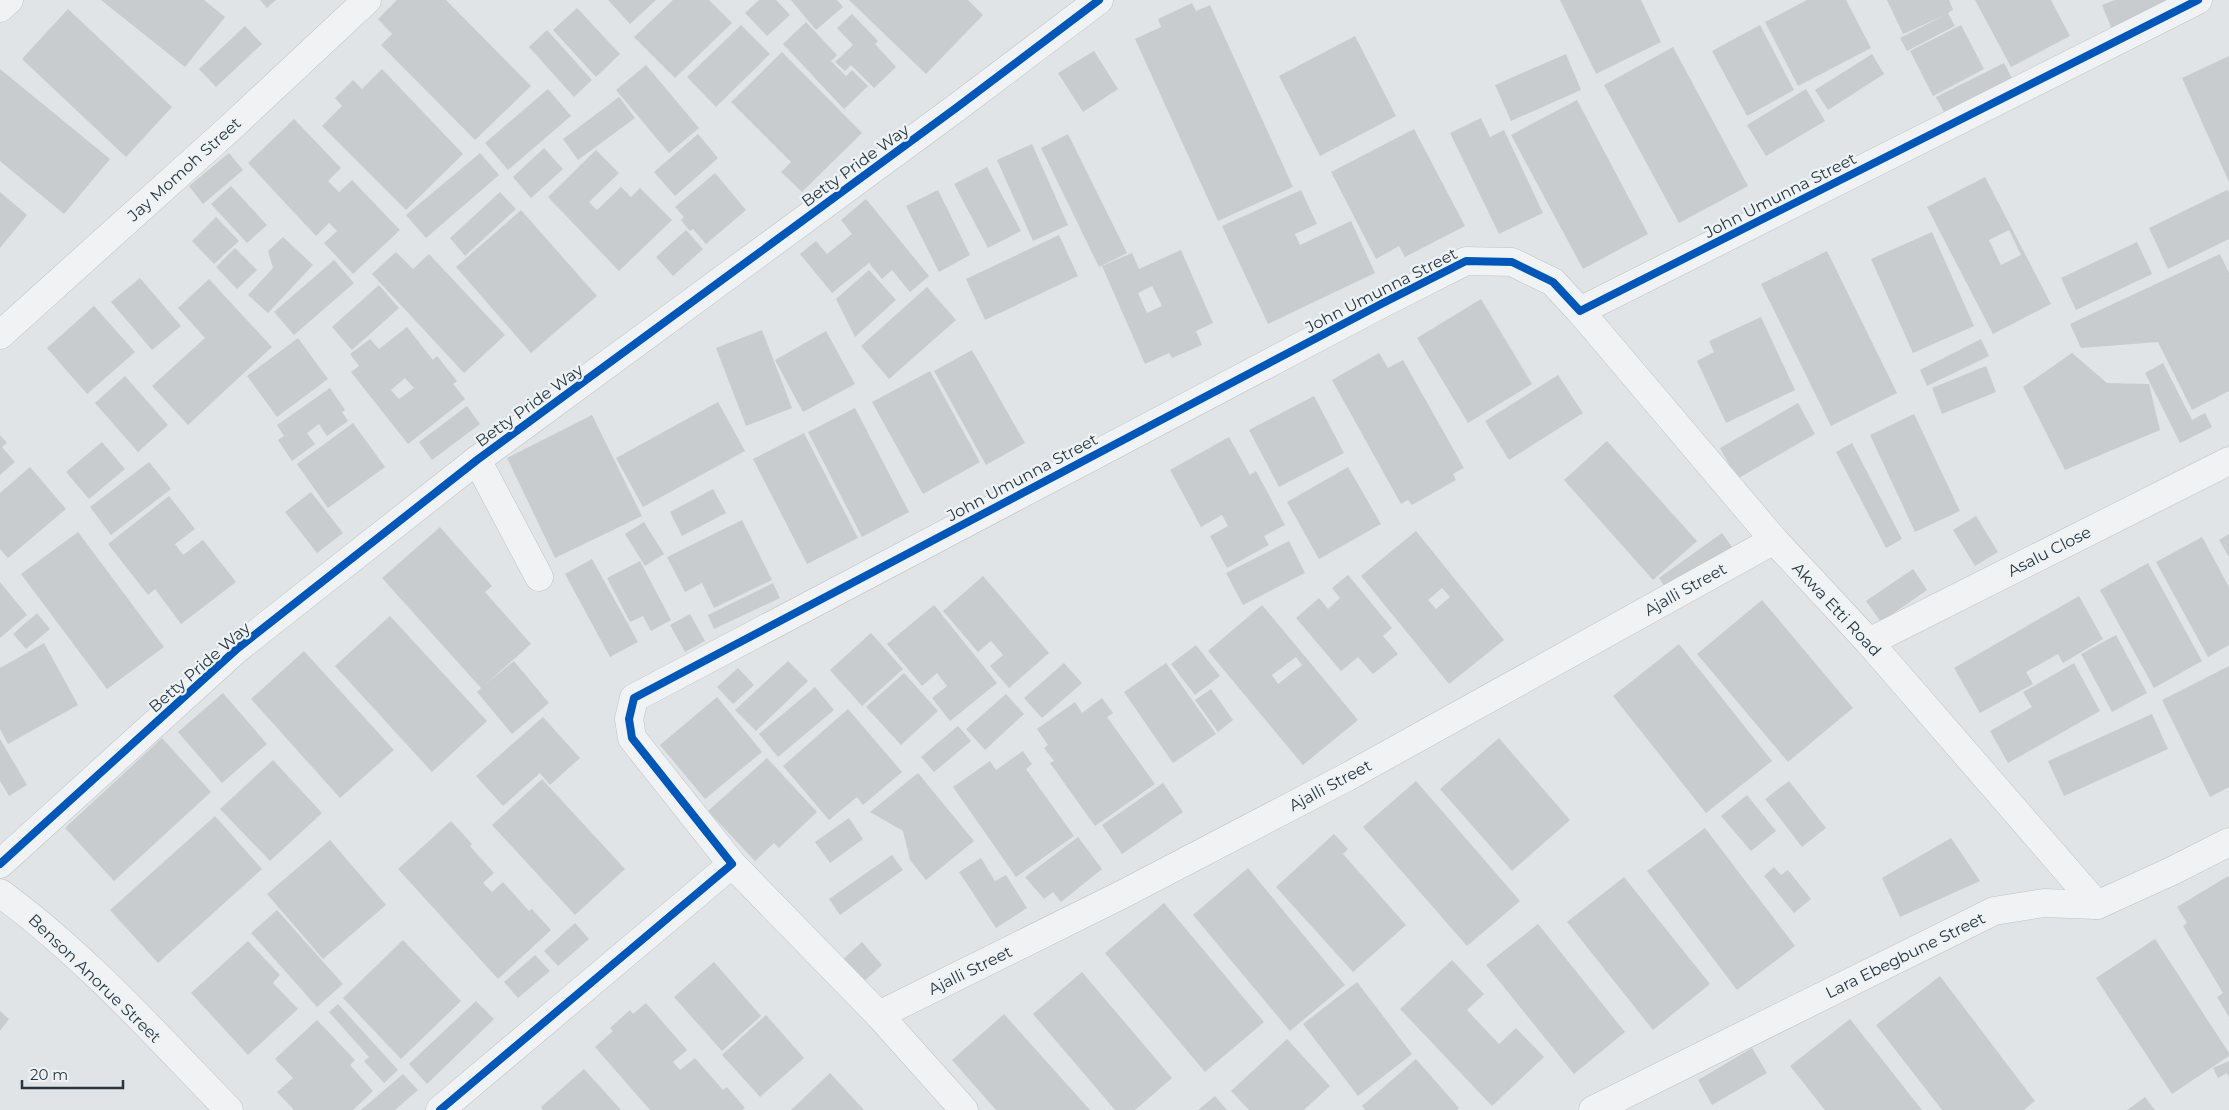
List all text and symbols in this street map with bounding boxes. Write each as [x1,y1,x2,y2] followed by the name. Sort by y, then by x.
[123,113,245,226] street label: Jay Momoh Street
[798,120,913,211] street label: Betty Pride Way
[1700,149,1860,242] street label: John Umunna Street
[1301,244,1461,337] street label: John Umunna Street
[472,360,587,451] street label: Betty Pride Way
[943,429,1101,526] street label: John Umunna Street
[2004,522,2094,581] street label: Asalu Close
[1788,558,1885,660] street label: Akwa Etti Road
[1641,559,1730,620] street label: Ajalli Street
[145,618,254,717] street label: Betty Pride Way
[1286,756,1375,815] street label: Ajalli Street
[1822,908,1989,1002] street label: Lara Ebegbune Street
[24,910,165,1047] street label: Benson Anorue Street
[925,942,1016,999] street label: Ajalli Street
[22,1058,124,1090] scale bar
[30,1065,68,1084] text: 20 m

